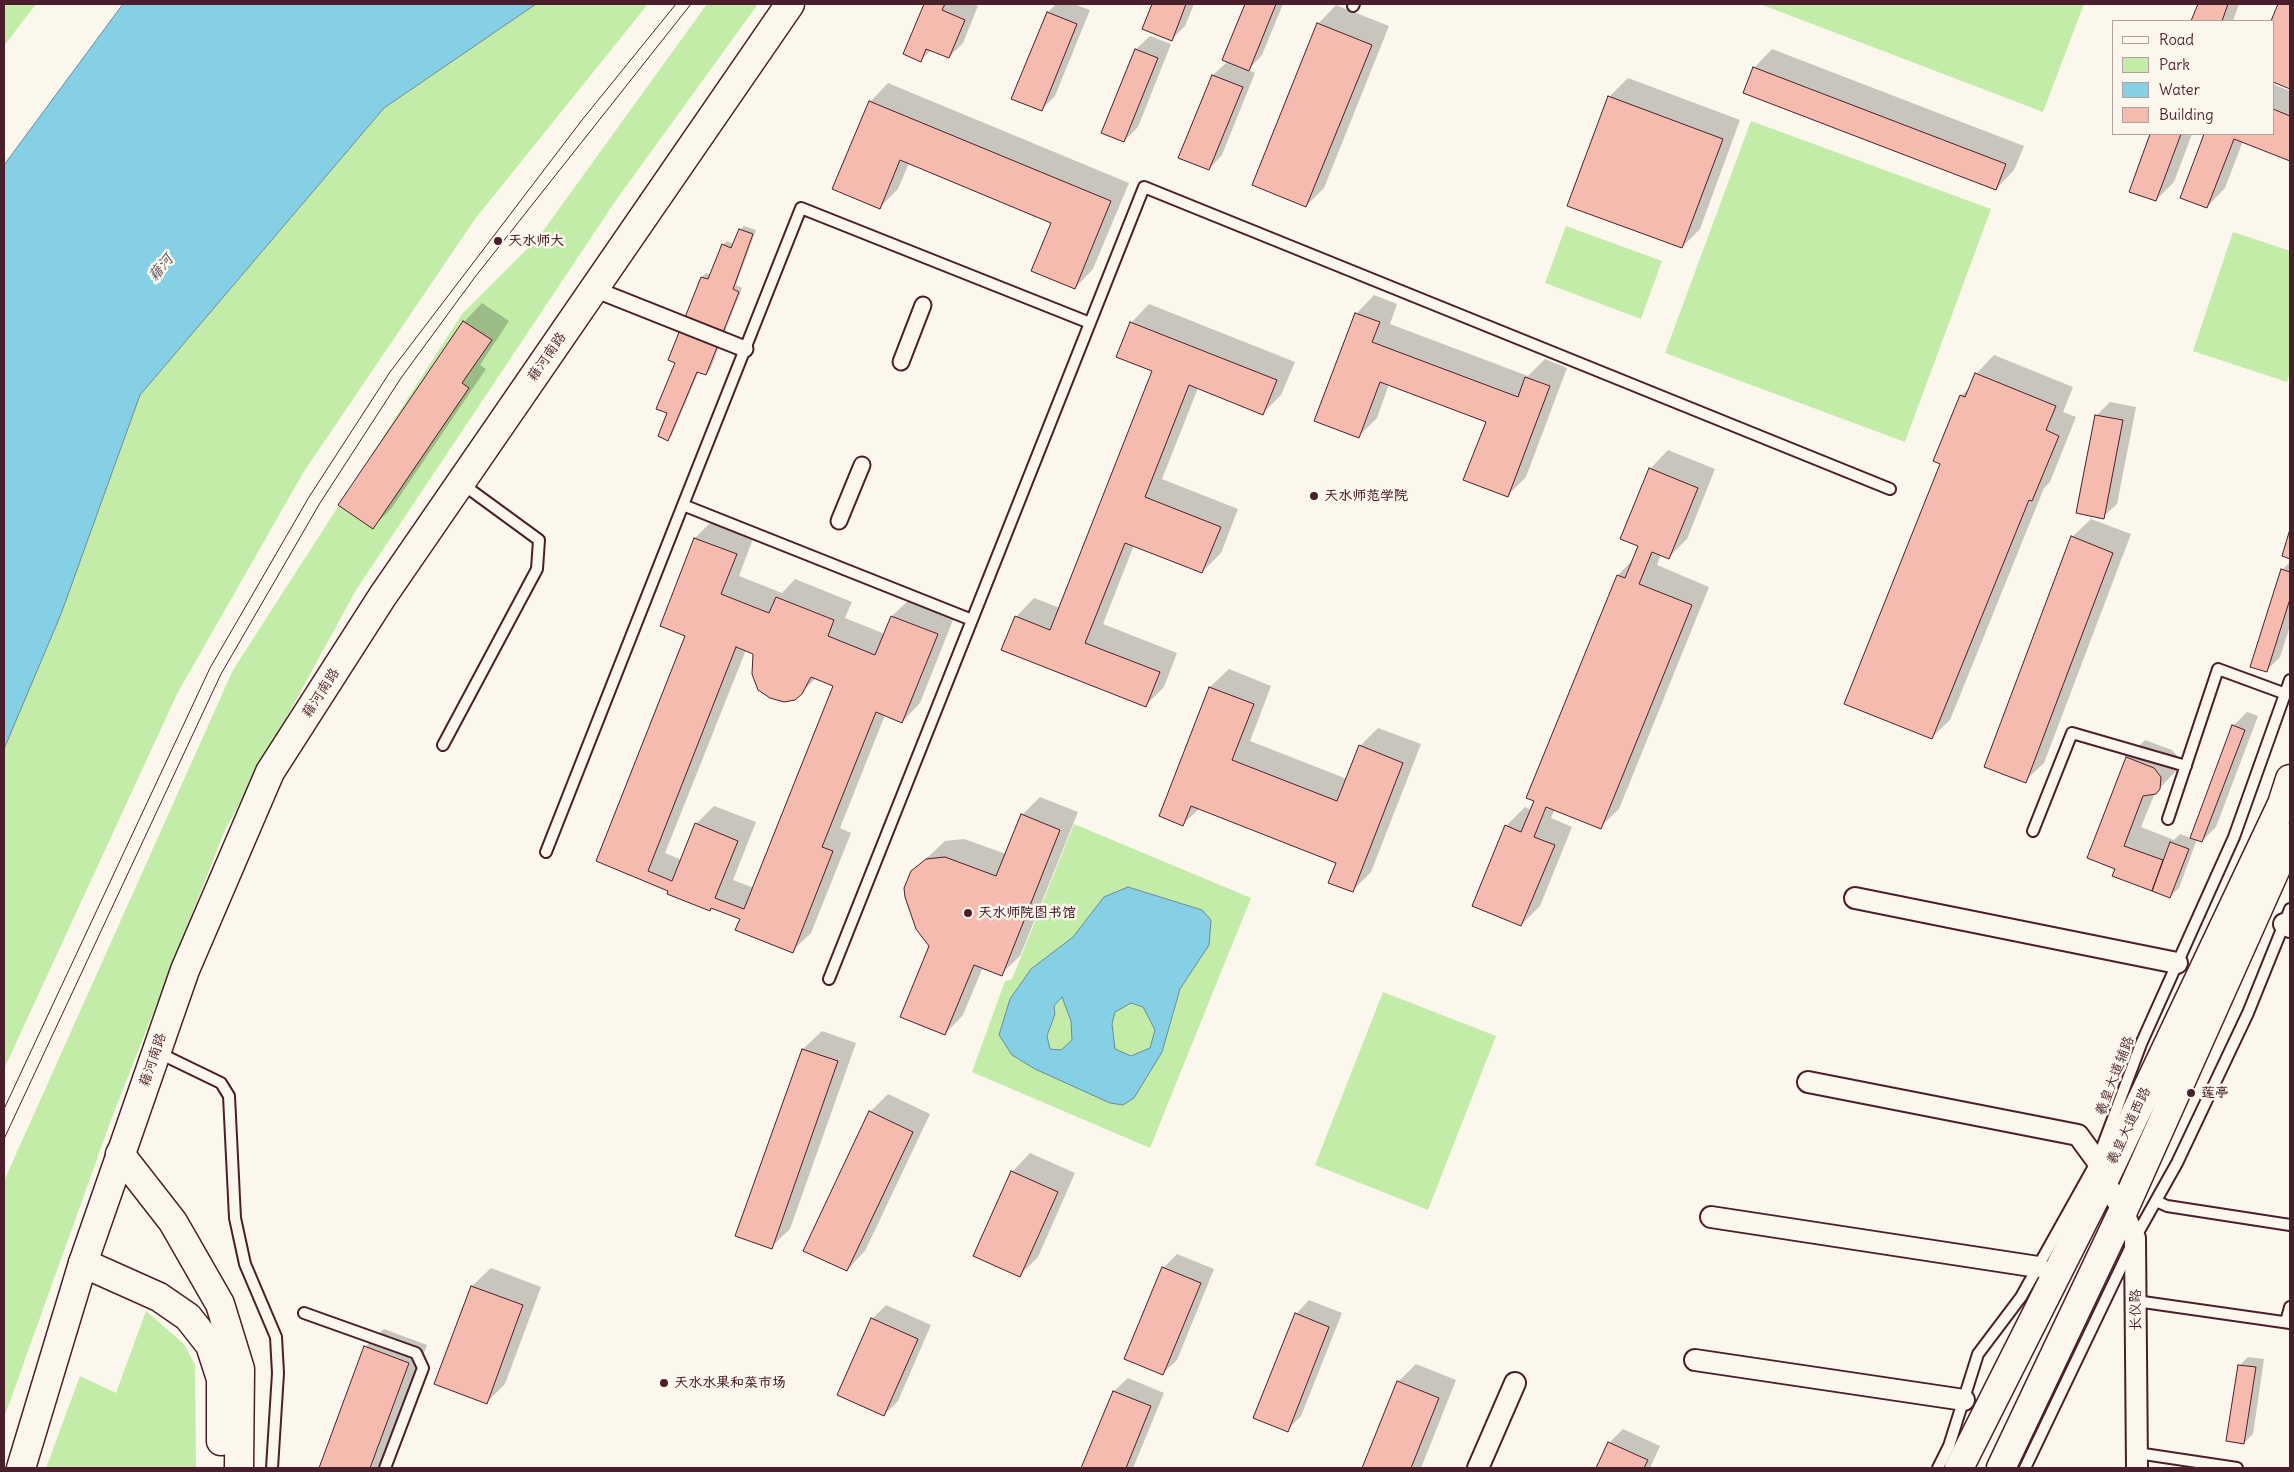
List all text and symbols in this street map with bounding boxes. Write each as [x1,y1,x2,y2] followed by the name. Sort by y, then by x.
[2112,20,2274,135] legend
[2159,30,2194,49] text: Road
[2159,55,2190,74] text: Park
[2159,80,2200,99] text: Water
[2159,105,2214,124] text: Building
[508,233,564,249] place label: 天水师大
[492,235,504,247] marker: 天水师大
[145,251,177,285] water label: 藉河
[524,329,570,385] street label: 藉河南路
[1324,488,1408,504] place label: 天水师范学院
[1308,490,1320,502] marker: 天水师范学院
[299,665,343,721] street label: 藉河南路
[978,905,1076,921] place label: 天水师院图书馆
[962,907,974,919] marker: 天水师院图书馆
[136,1031,170,1089] street label: 藉河南路
[2092,1034,2138,1118] street label: 羲皇大道辅路
[2104,1084,2154,1168] street label: 羲皇大道西路
[2201,1085,2229,1101] place label: 莲亭
[2185,1087,2197,1099] marker: 莲亭
[2128,1289,2144,1331] street label: 长仪路
[674,1375,786,1391] place label: 天水水果和菜市场
[658,1377,670,1389] marker: 天水水果和菜市场

